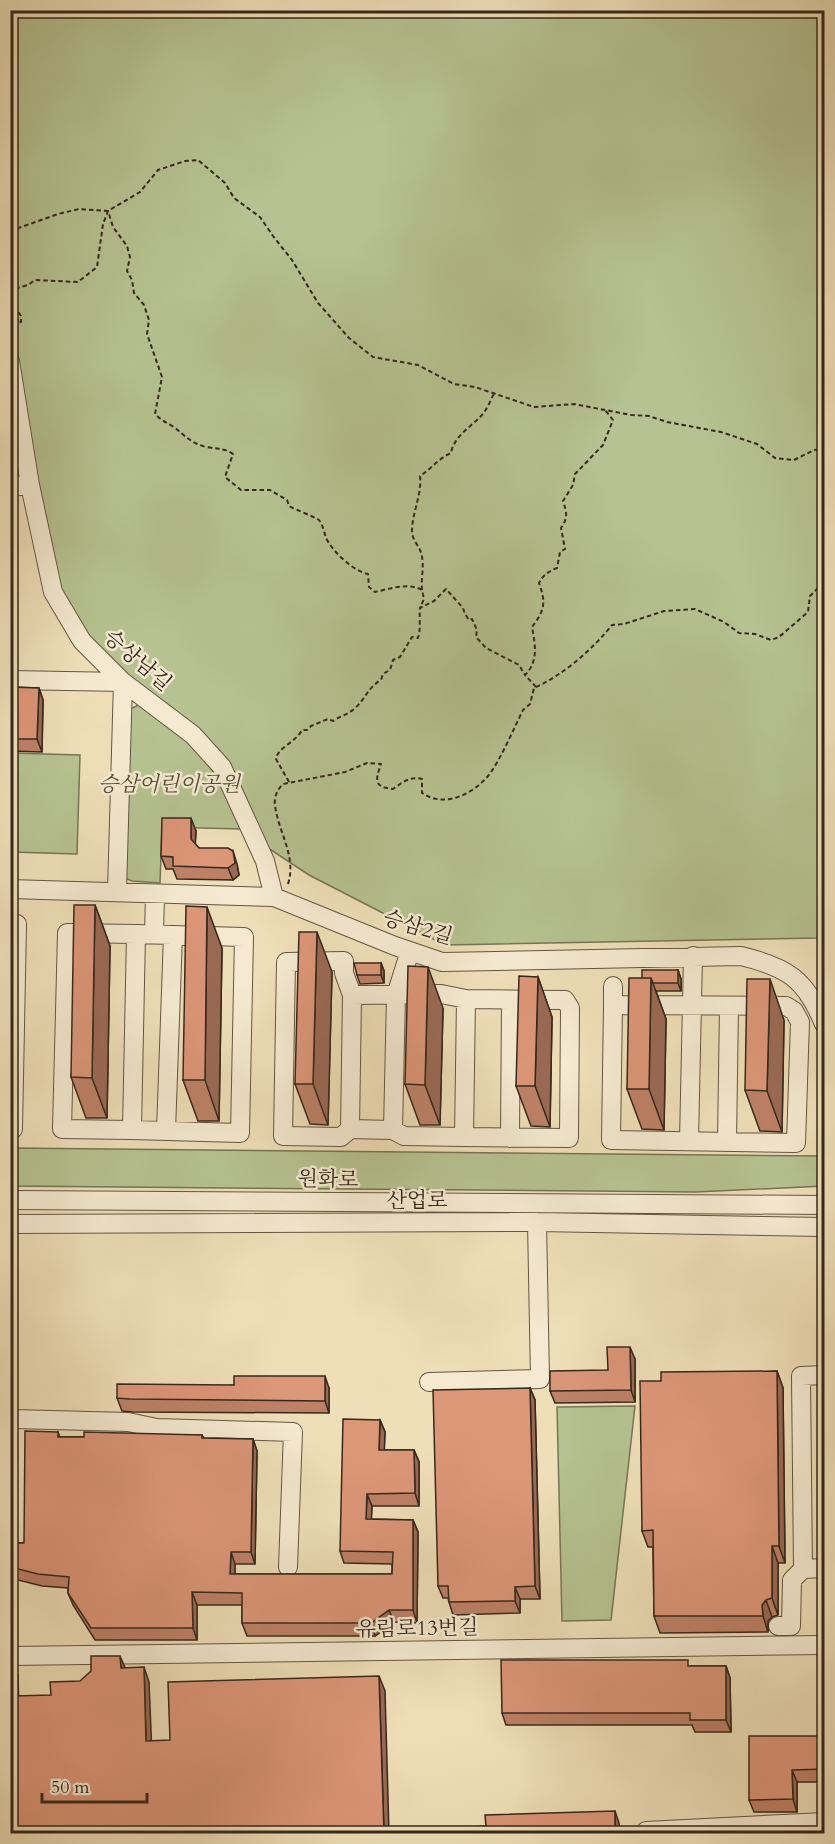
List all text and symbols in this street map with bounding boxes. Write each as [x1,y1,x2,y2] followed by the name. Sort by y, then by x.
[98,623,178,698] street label: 승상남길
[98,770,242,799] park label: 승삼어린이공원
[379,903,456,952] street label: 승삼2길
[297,1164,359,1195] street label: 원화로
[387,1186,447,1215] street label: 산업로
[355,1613,479,1644] street label: 유림로13번길
[42,1766,147,1804] scale bar
[51,1775,90,1800] text: 50 m

